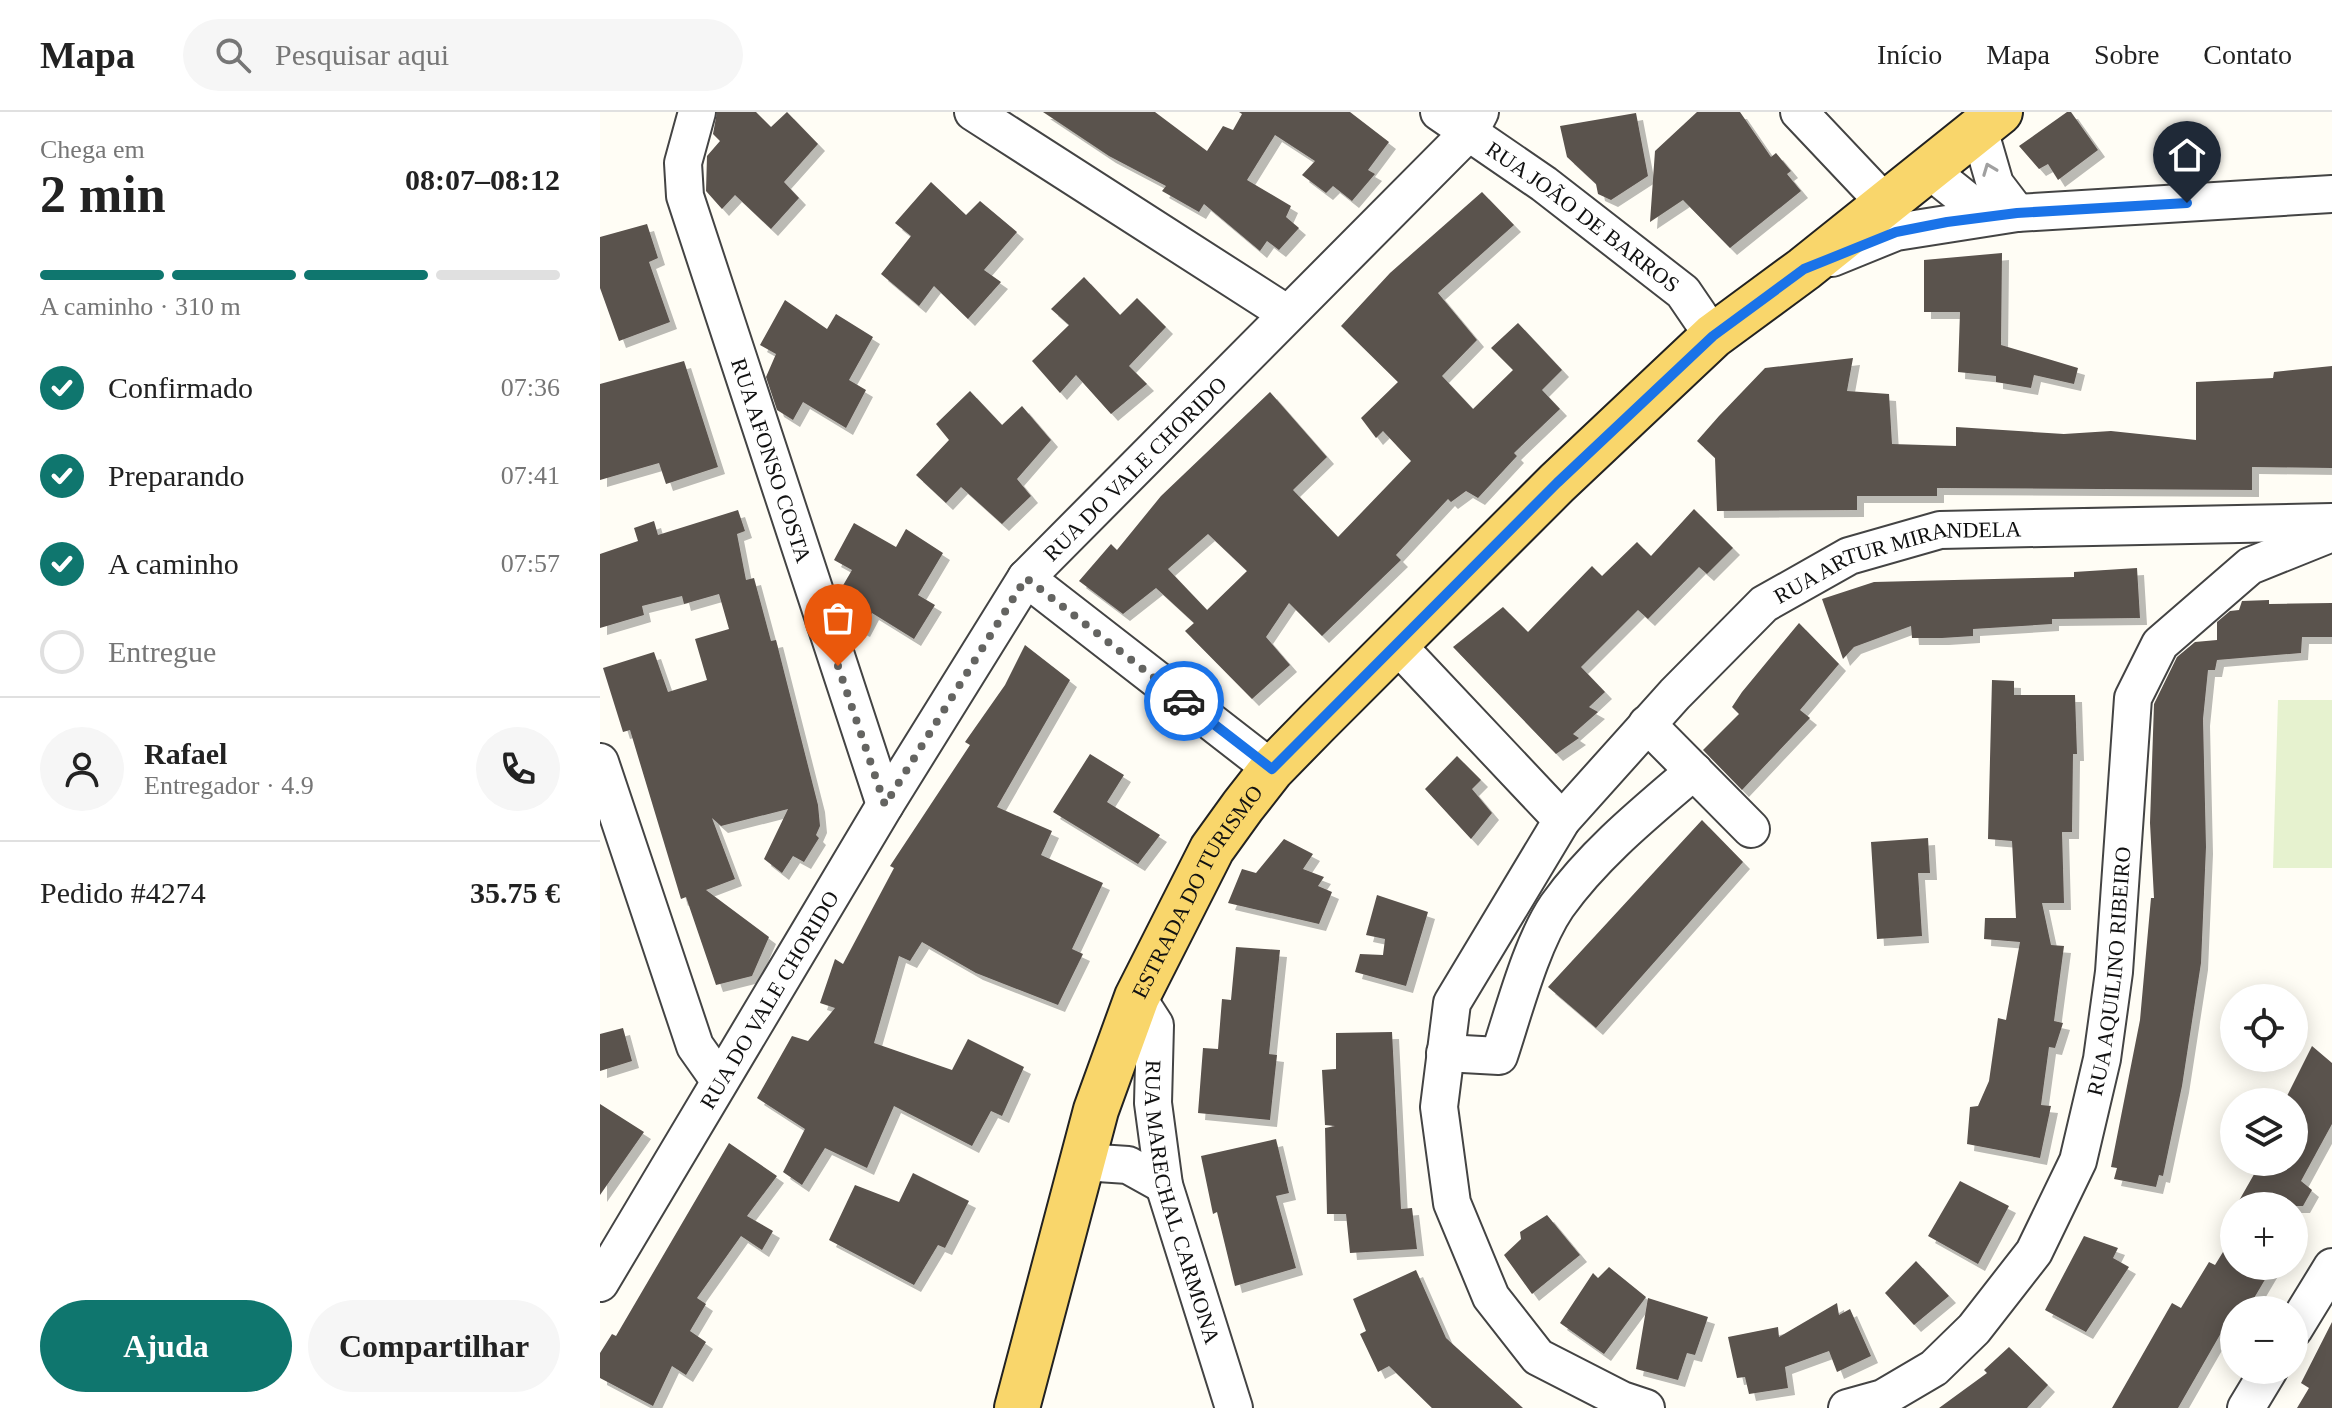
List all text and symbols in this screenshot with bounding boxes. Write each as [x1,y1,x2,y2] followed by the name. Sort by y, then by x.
[183,19,743,91] search box
[211,33,255,77] icon: search
[40,34,135,76] text: Mapa
[275,38,449,71] text: Pesquisar aqui
[1877,39,1942,70] text: Início
[1986,39,2050,70] text: Mapa
[2094,39,2159,70] text: Sobre
[2203,39,2292,70] text: Contato
[2153,121,2221,203] pin
[2165,133,2209,177] icon: home
[40,135,145,164] text: Chega em
[1481,136,1684,298] street label: RUA JOÃO DE BARROS
[405,163,560,196] text: 08:07–08:12
[1982,163,1999,177] one-way arrow
[40,166,166,223] text: 2 min
[40,292,241,321] text: A caminho · 310 m
[726,355,817,566] street label: RUA AFONSO COSTA
[40,366,84,410] icon: check
[108,371,253,404] text: Confirmado
[1038,372,1232,566] street label: RUA DO VALE CHORIDO
[501,373,560,402] text: 07:36
[40,454,84,498] icon: check
[108,459,245,492] text: Preparando
[501,461,560,490] text: 07:41
[1770,516,2022,609] street label: RUA ARTUR MIRANDELA
[40,542,84,586] icon: check
[108,547,239,580] text: A caminho
[501,549,560,578] text: 07:57
[804,584,872,666] pin
[816,596,860,640] icon: bag
[108,635,216,668] text: Entregue
[1144,661,1224,741] courier
[1162,679,1206,723] icon: car
[40,727,124,811] button: person
[476,727,560,811] button: phone
[144,737,227,770] text: Rafael
[144,771,314,800] text: Entregador · 4.9
[1127,780,1268,1002] street label: ESTRADA DO TURISMO
[2082,846,2136,1098] street label: RUA AQUILINO RIBEIRO
[40,876,206,909] text: Pedido #4274
[470,876,560,909] text: 35.75 €
[695,886,844,1113] street label: RUA DO VALE CHORIDO
[2220,984,2308,1384] map controls
[2220,984,2308,1072] button: locate
[1140,1060,1225,1347] street label: RUA MARECHAL CARMONA
[2220,1088,2308,1176] button: layers
[2220,1192,2308,1280] button: +
[2220,1296,2308,1384] button: −
[40,1300,292,1392] button: Ajuda
[308,1300,560,1392] button: Compartilhar

